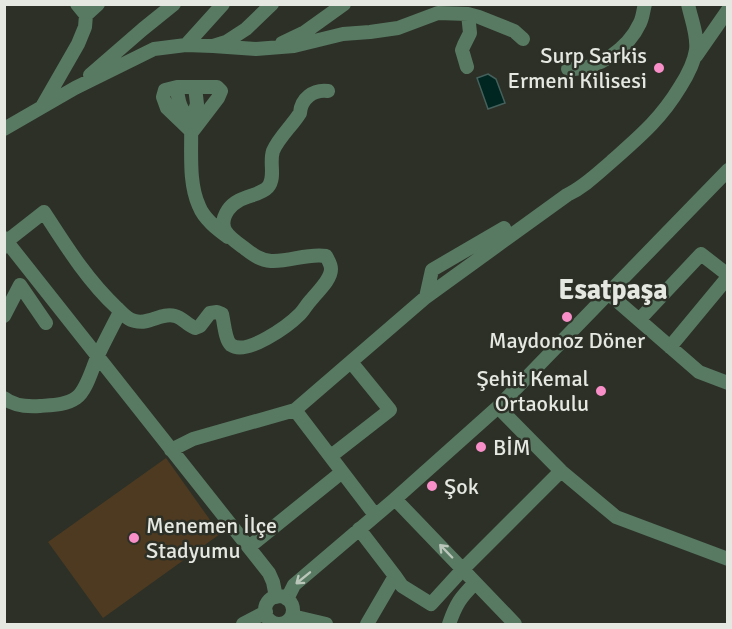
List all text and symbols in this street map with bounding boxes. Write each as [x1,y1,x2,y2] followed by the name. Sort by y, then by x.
[507,42,647,94] place label: Surp Sarkis Ermeni Kilisesi
[652,61,666,75] marker: Surp Sarkis Ermeni Kilisesi
[558,273,668,307] district label: Esatpaşa
[560,310,574,324] marker: Maydonoz Döner
[489,327,645,354] place label: Maydonoz Döner
[476,365,589,417] place label: Şehit Kemal Ortaokulu
[594,384,608,398] marker: Şehit Kemal Ortaokulu
[493,434,531,461] place label: BİM
[474,440,488,454] marker: BİM
[444,473,479,500] place label: Şok
[425,479,439,493] marker: Şok
[146,512,277,564] place label: Menemen İlçe Stadyumu
[127,531,141,545] marker: Menemen İlçe Stadyumu
[438,544,453,559] one-way arrow
[296,571,311,585] one-way arrow

